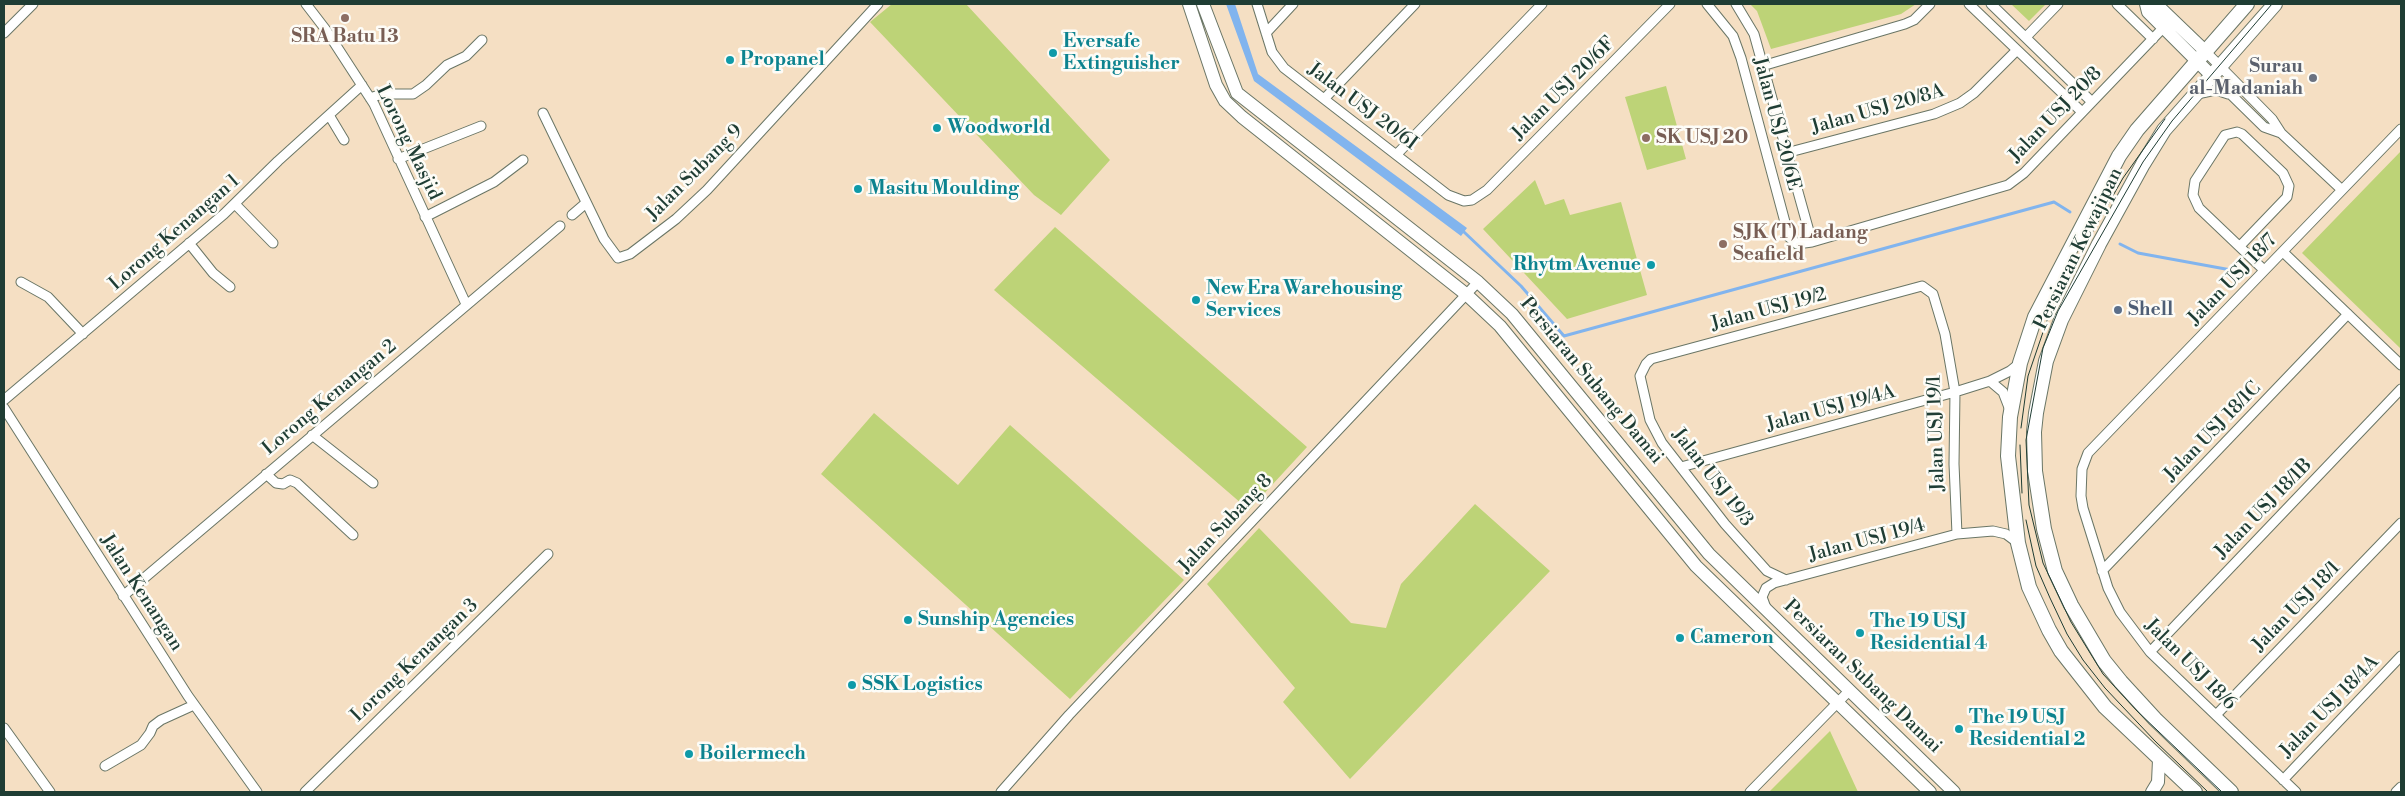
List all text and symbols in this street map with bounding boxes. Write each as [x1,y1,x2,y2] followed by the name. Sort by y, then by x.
[339,12,351,24] marker: SRA Batu 13
[291,26,399,48] place label: SRA Batu 13
[1063,31,1180,75] place label: Eversafe Extinguisher
[1508,33,1620,145] street label: Jalan USJ 20/6F
[1047,47,1059,59] marker: Eversafe Extinguisher
[740,49,825,71] place label: Propanel
[724,54,736,66] marker: Propanel
[1747,55,1805,193] street label: Jalan USJ 20/6E
[2189,56,2303,100] place label: Surau al-Madaniah
[1303,58,1421,156] street label: Jalan USJ 20/6I
[2005,62,2107,168] street label: Jalan USJ 20/8
[2307,72,2319,84] marker: Surau al-Madaniah
[1809,80,1947,140] street label: Jalan USJ 20/8A
[370,82,446,204] street label: Lorong Masjid
[947,117,1051,139] place label: Woodworld
[642,120,748,226] street label: Jalan Subang 9
[931,122,943,134] marker: Woodworld
[1656,127,1748,149] place label: SK USJ 20
[1640,132,1652,144] marker: SK USJ 20
[2030,164,2128,334] street label: Persiaran Kewajipan
[105,170,245,296] street label: Lorong Kenangan 1
[868,178,1019,200] place label: Masitu Moulding
[852,183,864,195] marker: Masitu Moulding
[1733,222,1867,266] place label: SJK (T) Ladang Seafield
[2184,230,2282,330] street label: Jalan USJ 18/7
[1717,238,1729,250] marker: SJK (T) Ladang Seafield
[1513,254,1641,276] place label: Rhytm Avenue
[1645,259,1657,271] marker: Rhytm Avenue
[1206,278,1402,322] place label: New Era Warehousing Services
[1709,284,1829,336] street label: Jalan USJ 19/2
[1514,293,1668,469] street label: Persiaran Subang Damai
[1190,294,1202,306] marker: New Era Warehousing Services
[2128,299,2173,321] place label: Shell
[2112,304,2124,316] marker: Shell
[258,335,402,461] street label: Lorong Kenangan 2
[1924,375,1950,491] street label: Jalan USJ 19/1
[2160,377,2266,487] street label: Jalan USJ 18/1C
[1764,381,1898,437] street label: Jalan USJ 19/4A
[1667,424,1757,532] street label: Jalan USJ 19/3
[2211,454,2317,564] street label: Jalan USJ 18/1B
[1174,470,1278,578] street label: Jalan Subang 8
[1806,515,1928,567] street label: Jalan USJ 19/4
[95,530,187,656] street label: Jalan Kenangan
[2248,557,2346,657] street label: Jalan USJ 18/1
[347,595,483,727] street label: Lorong Kenangan 3
[1778,596,1946,758] street label: Persiaran Subang Damai
[918,609,1074,631] place label: Sunship Agencies
[1870,611,1987,655] place label: The 19 USJ Residential 4
[902,614,914,626] marker: Sunship Agencies
[2140,615,2240,715] street label: Jalan USJ 18/6
[1690,627,1774,649] place label: Cameron
[1854,627,1866,639] marker: The 19 USJ Residential 4
[1674,632,1686,644] marker: Cameron
[2276,651,2384,763] street label: Jalan USJ 18/4A
[862,674,983,696] place label: SSK Logistics
[846,679,858,691] marker: SSK Logistics
[1969,707,2085,751] place label: The 19 USJ Residential 2
[1953,723,1965,735] marker: The 19 USJ Residential 2
[699,743,806,765] place label: Boilermech
[683,748,695,760] marker: Boilermech

